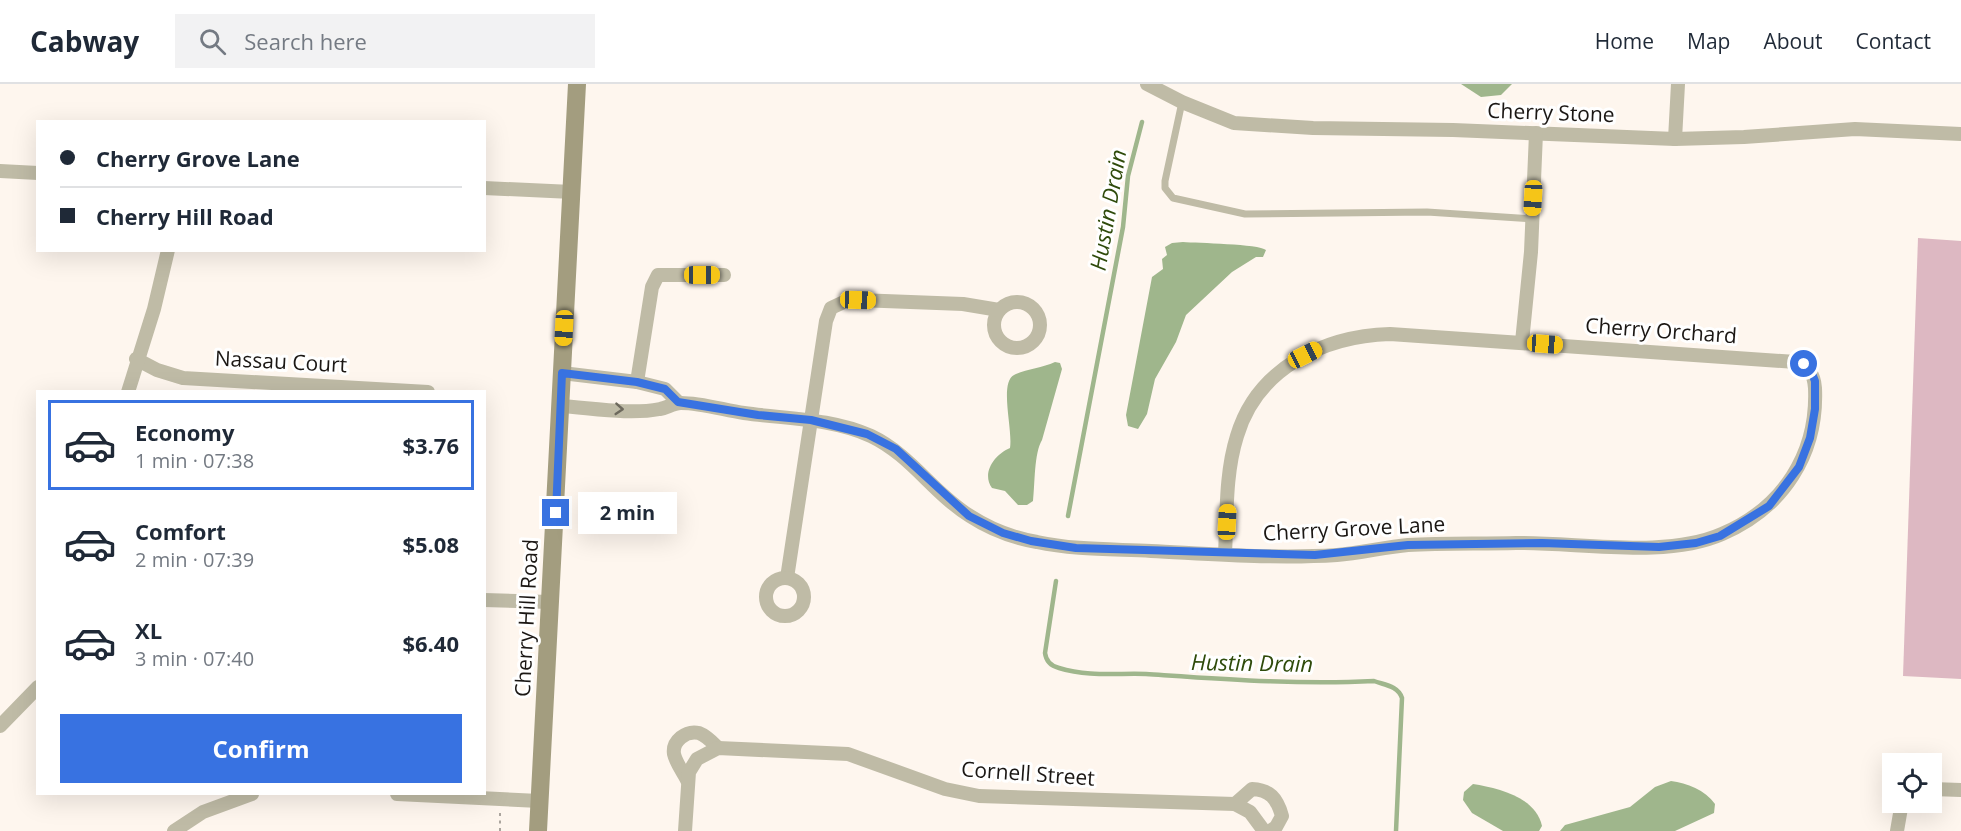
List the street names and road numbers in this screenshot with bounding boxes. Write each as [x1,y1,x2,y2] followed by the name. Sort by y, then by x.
[1487,96,1615,128] street label: Cherry Stone
[1584,311,1738,349] street label: Cherry Orchard
[214,344,348,378] street label: Nassau Court
[1262,509,1446,547] street label: Cherry Grove Lane
[508,538,544,698] street label: Cherry Hill Road
[960,754,1096,792] street label: Cornell Street

